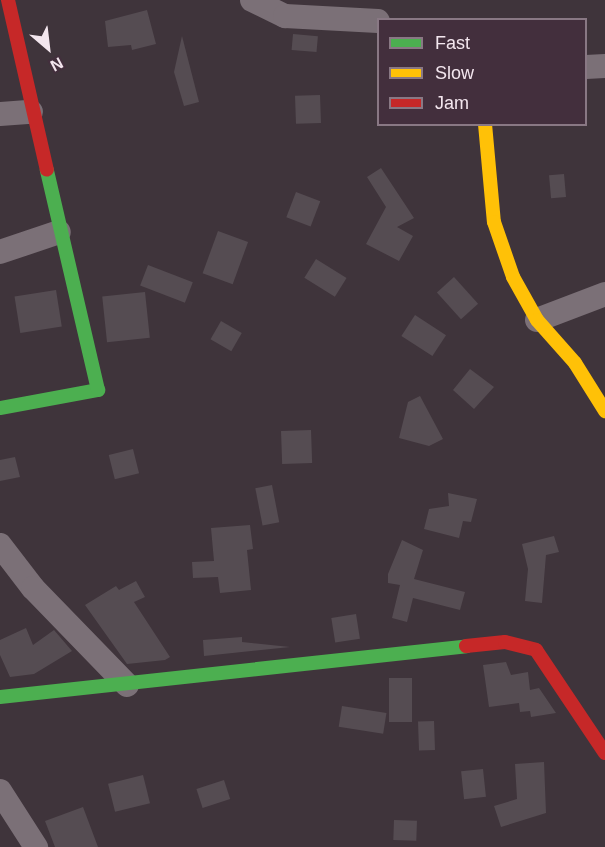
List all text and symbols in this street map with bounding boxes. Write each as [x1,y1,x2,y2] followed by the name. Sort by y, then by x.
[18,18,78,78] north arrow
[377,18,587,126] legend
[435,33,470,53] text: Fast
[48,54,66,75] text: N
[435,63,474,83] text: Slow
[435,93,469,113] text: Jam

